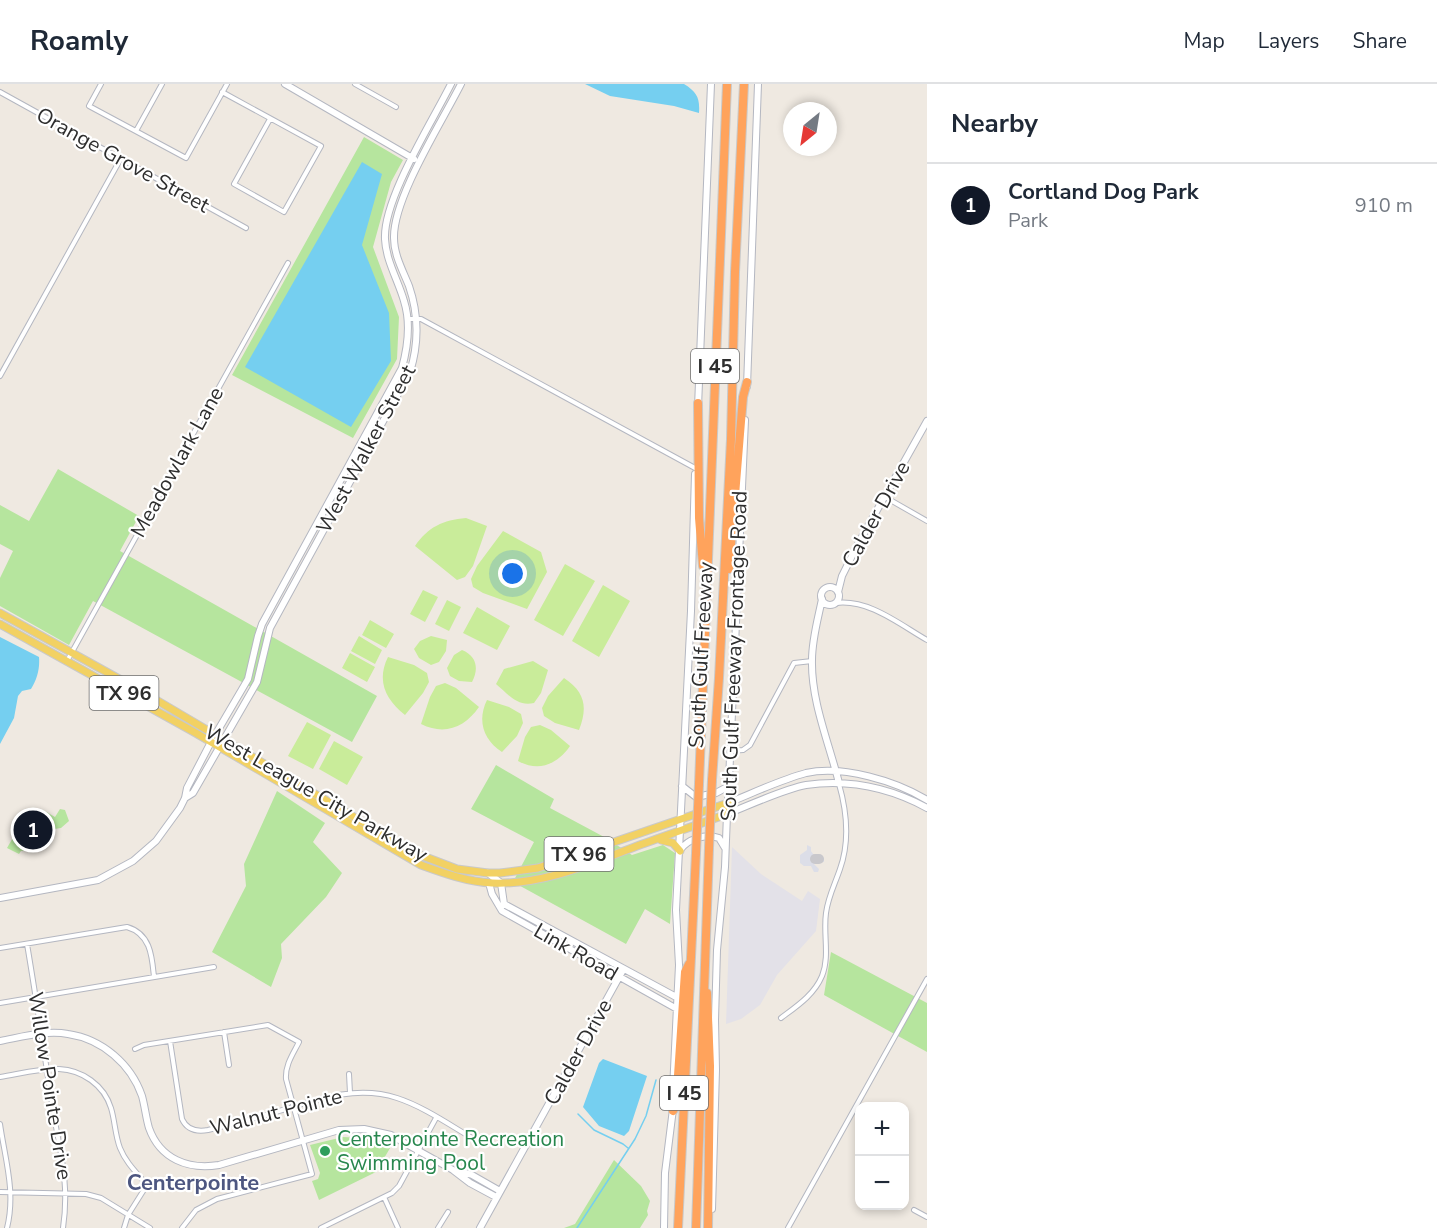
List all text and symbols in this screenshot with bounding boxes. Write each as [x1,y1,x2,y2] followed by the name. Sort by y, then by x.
[30,22,128,60] text: Roamly
[1183,27,1225,55] text: Map
[1258,27,1319,55] text: Layers
[1352,27,1407,55] text: Share
[31,101,215,220] street label: Orange Grove Street
[783,102,837,156] north arrow
[951,106,1038,141] text: Nearby
[1008,177,1199,207] text: Cortland Dog Park
[965,192,977,219] text: 1
[1355,192,1413,219] text: 910 m
[1008,207,1048,234] text: Park
[691,349,739,383] road number: I 45
[310,359,422,538] street label: West Walker Street
[124,382,230,542] street label: Meadowlark Lane
[835,456,917,572] street label: Calder Drive
[714,490,754,822] street label: South Gulf Freeway Frontage Road
[498,559,527,588] your location
[682,561,720,749] street label: South Gulf Freeway
[90,676,158,710] road number: TX 96
[199,717,433,869] street label: West League City Parkway
[14,808,52,852] pin: 1
[544,837,614,871] road number: TX 96
[529,917,623,987] street label: Link Road
[21,990,79,1182] street label: Willow Pointe Drive
[537,994,619,1110] street label: Calder Drive
[660,1076,708,1110] road number: I 45
[207,1082,345,1142] street label: Walnut Pointe
[855,1102,909,1210] map controls
[855,1102,909,1156] button: +
[337,1125,564,1177] place label: Centerpointe Recreation Swimming Pool
[318,1144,332,1158] marker: Centerpointe Recreation Swimming Pool
[855,1156,909,1210] button: −
[127,1168,259,1198] district label: Centerpointe

